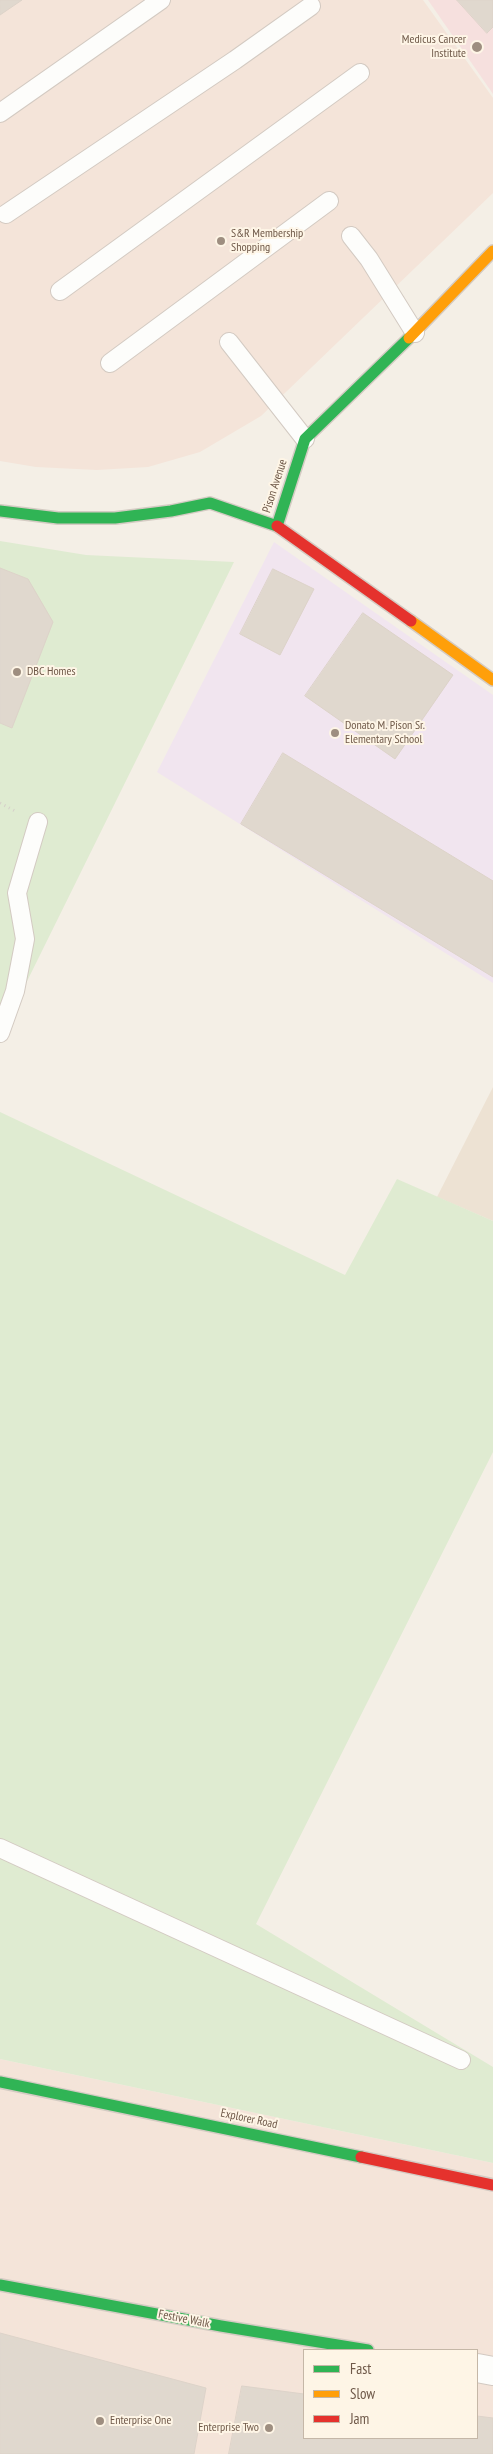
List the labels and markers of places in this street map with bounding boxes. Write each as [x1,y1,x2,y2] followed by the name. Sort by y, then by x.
[402,33,466,61] place label: Medicus Cancer Institute
[470,40,484,54] marker: Medicus Cancer Institute
[231,227,303,255] place label: S&R Membership Shopping
[215,235,227,247] marker: S&R Membership Shopping
[27,665,75,679] place label: DBC Homes
[11,666,23,678] marker: DBC Homes
[345,719,425,747] place label: Donato M. Pison Sr. Elementary School
[329,727,341,739] marker: Donato M. Pison Sr. Elementary School
[110,2414,171,2428] place label: Enterprise One
[94,2415,106,2427] marker: Enterprise One
[198,2421,259,2435] place label: Enterprise Two
[263,2422,275,2434] marker: Enterprise Two

